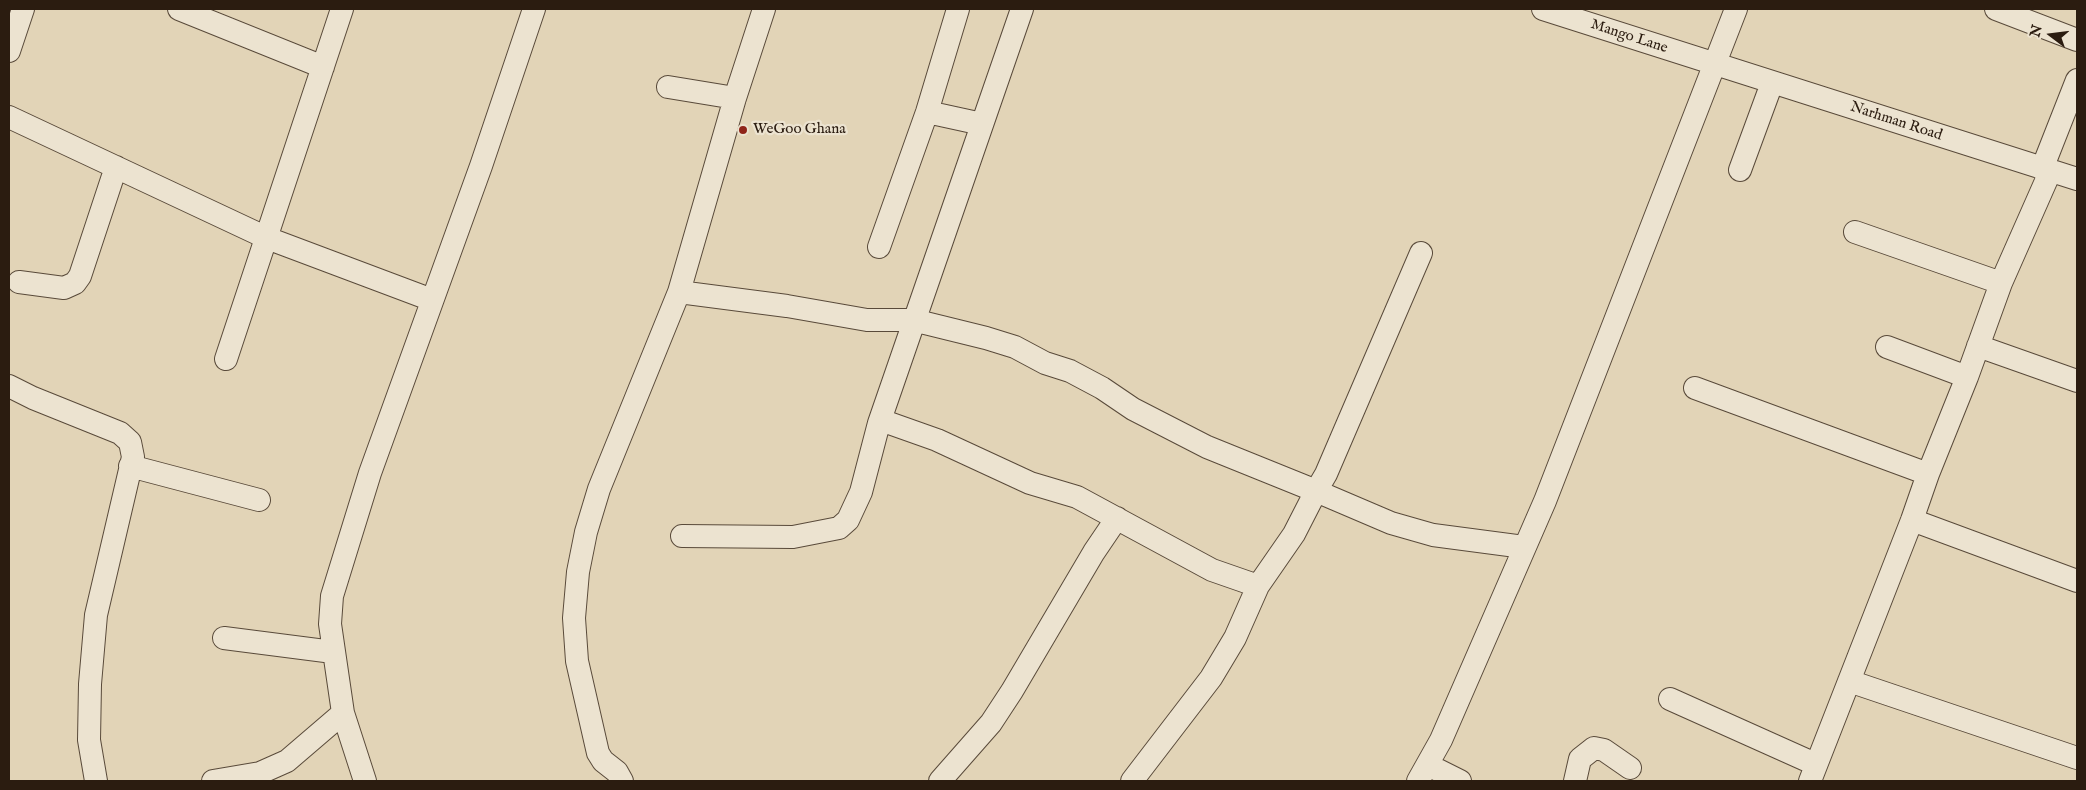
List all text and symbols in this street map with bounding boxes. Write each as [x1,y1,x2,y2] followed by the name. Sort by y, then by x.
[2026,10,2076,60] north arrow
[1588,16,1670,58] street label: Mango Lane
[2026,23,2047,39] text: N
[1848,99,1944,145] street label: Narhman Road
[753,121,846,139] place label: WeGoo Ghana
[737,124,749,136] marker: WeGoo Ghana

